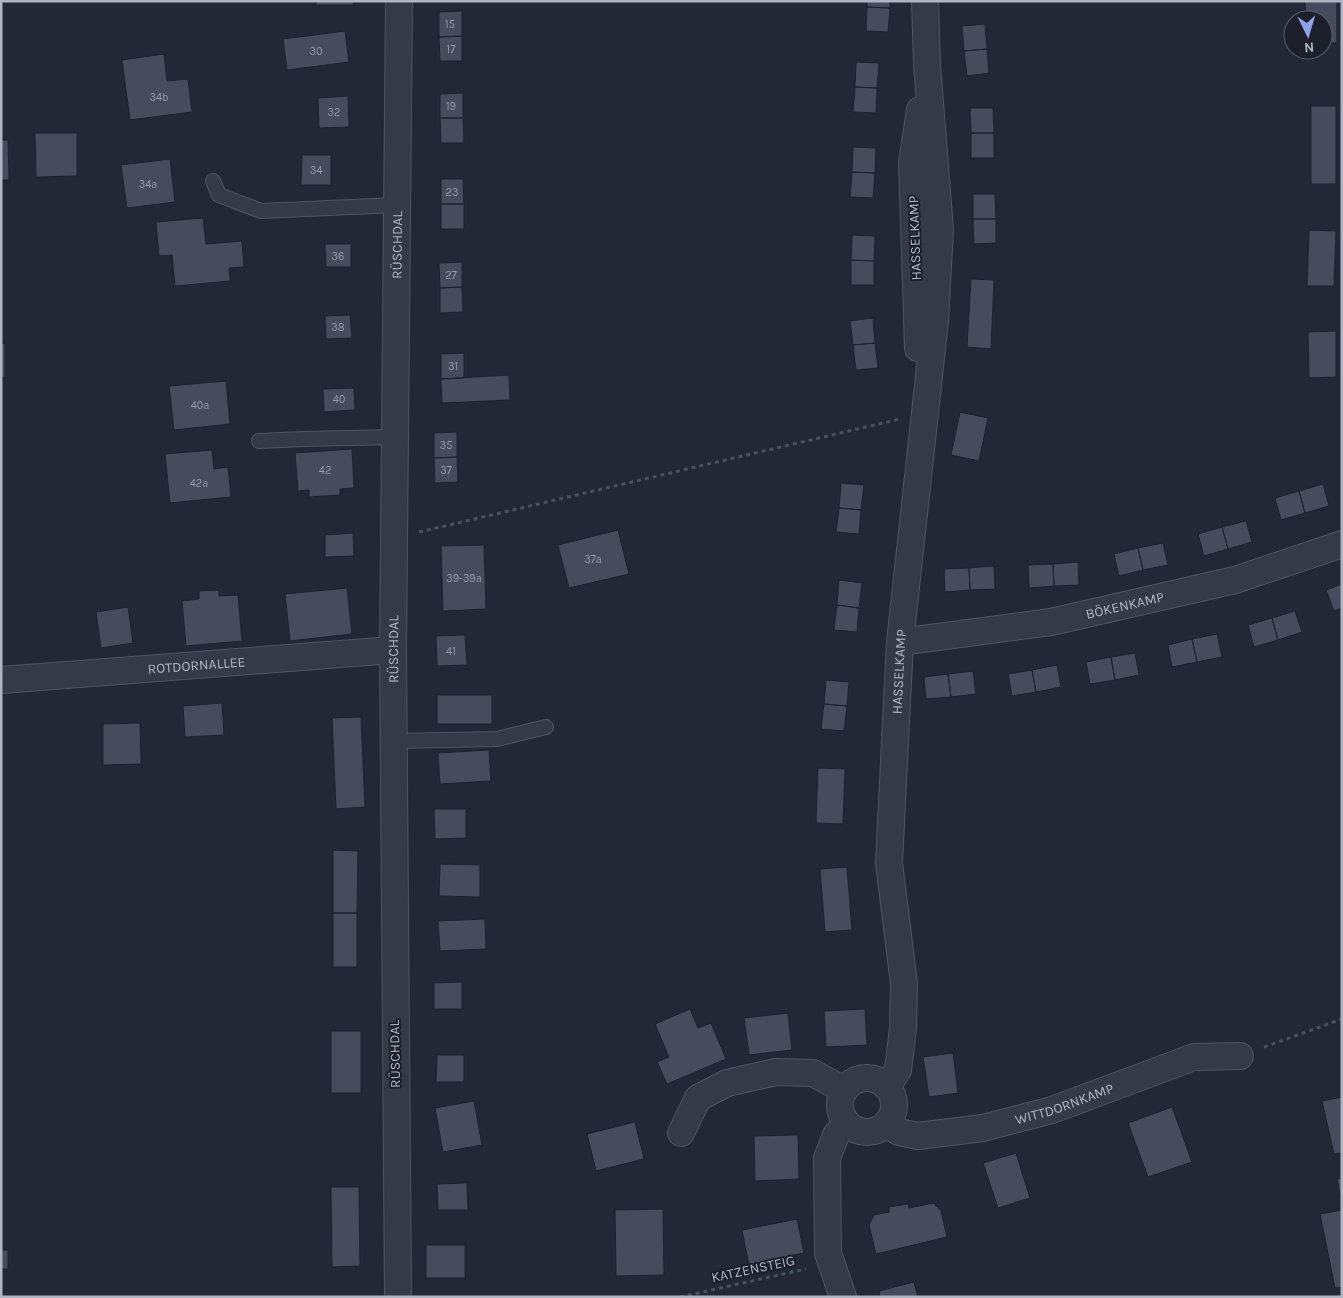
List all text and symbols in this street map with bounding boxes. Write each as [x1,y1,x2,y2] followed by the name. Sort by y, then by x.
[1283,10,1333,60] north arrow
[445,18,455,31] house number: 15
[1303,39,1315,56] text: N
[447,43,455,56] house number: 17
[309,45,323,58] house number: 30
[149,91,169,104] house number: 34b
[446,100,456,113] house number: 19
[328,106,340,119] house number: 32
[310,164,322,177] house number: 34
[139,178,157,191] house number: 34a
[446,186,458,199] house number: 23
[905,195,925,281] street label: HASSELKAMP
[388,211,406,279] street label: RÜSCHDAL
[332,250,344,263] house number: 36
[445,269,457,282] house number: 27
[331,321,345,334] house number: 38
[448,360,458,373] house number: 31
[333,393,345,406] house number: 40
[191,399,209,412] house number: 40a
[440,439,452,452] house number: 35
[319,464,331,477] house number: 42
[440,464,452,477] house number: 37
[190,477,208,490] house number: 42a
[584,553,602,566] house number: 37a
[446,572,482,585] house number: 39-39a
[1084,588,1166,622] street label: BÖKENKAMP
[384,614,402,683] street label: RÜSCHDAL
[888,628,910,715] street label: HASSELKAMP
[446,645,456,658] house number: 41
[147,653,246,677] street label: ROTDORNALLEE
[386,1019,404,1088] street label: RÜSCHDAL
[1013,1079,1116,1128] street label: WITTDORNKAMP
[710,1252,796,1286] street label: KATZENSTEIG

